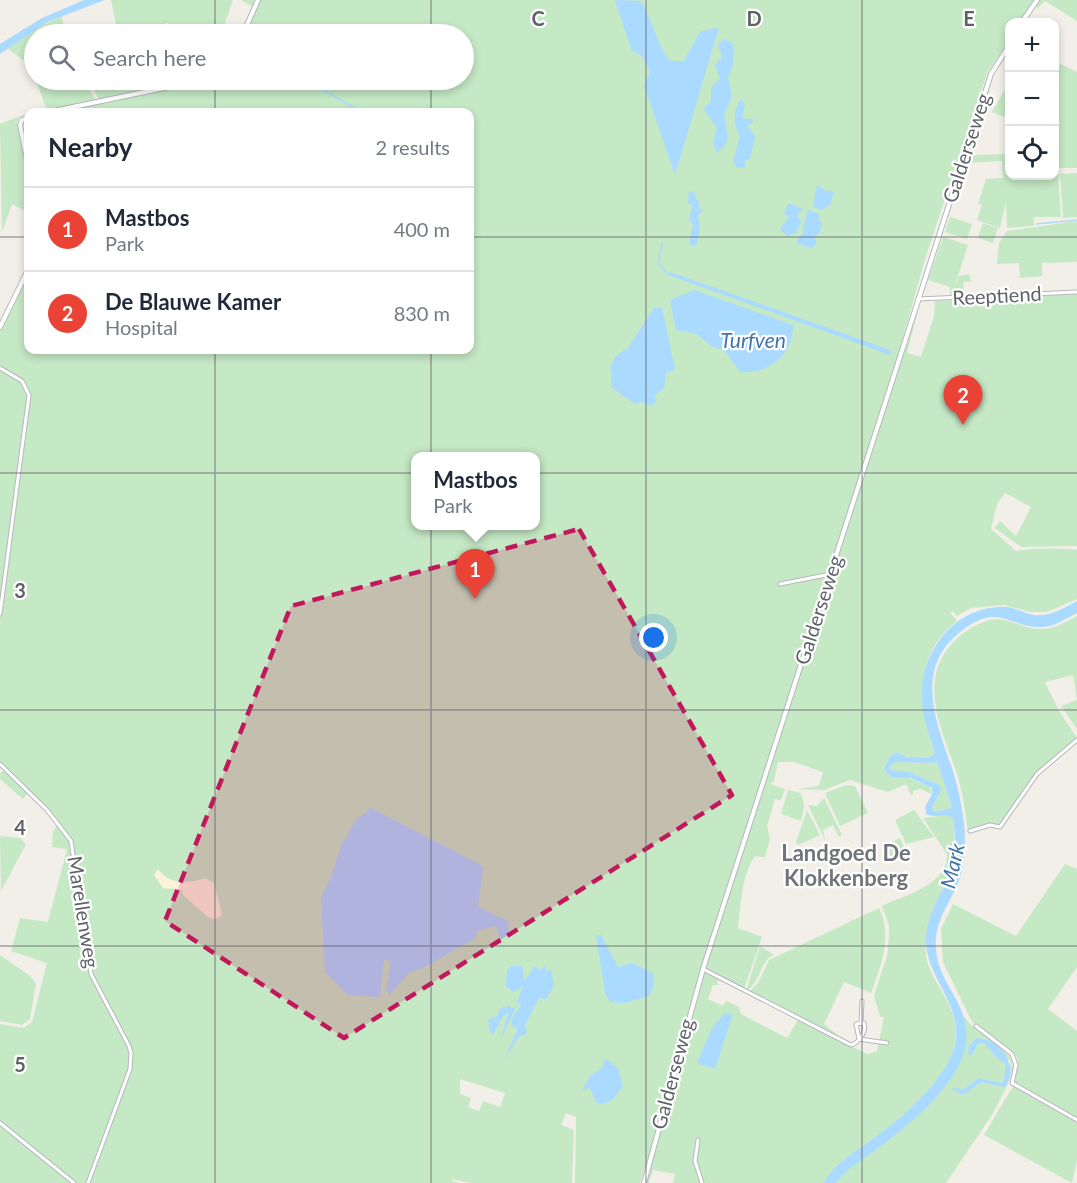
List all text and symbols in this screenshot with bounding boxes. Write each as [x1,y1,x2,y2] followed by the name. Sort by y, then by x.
[531,6,545,30] text: C
[746,6,762,30] text: D
[963,6,975,30] text: E
[1005,18,1059,180] map controls
[1005,18,1059,72] button: +
[24,24,474,90] search box
[45,41,78,74] icon: search
[93,44,206,71] text: Search here
[1005,72,1059,126] button: −
[937,90,995,206] street label: Galderseweg
[1005,126,1059,180] button: locate
[48,131,133,163] text: Nearby
[375,135,450,159] text: 2 results
[105,204,189,231] text: Mastbos
[62,217,73,241] text: 1
[394,217,450,241] text: 400 m
[105,231,144,255] text: Park
[952,281,1042,309] street label: Reeptiend
[105,288,281,315] text: De Blauwe Kamer
[62,301,73,325] text: 2
[394,301,450,325] text: 830 m
[105,315,178,339] text: Hospital
[720,327,786,352] water label: Turfven
[944,376,982,425] pin: 2
[411,452,540,530] popup
[433,466,518,493] text: Mastbos
[433,493,472,517] text: Park
[456,550,494,599] pin: 1
[789,552,847,668] street label: Galderseweg
[14,578,26,602] text: 3
[639,623,668,652] your location
[14,815,26,839] text: 4
[781,839,911,891] district label: Landgoed De Klokkenberg
[934,840,969,891] water label: Mark
[63,854,105,970] street label: Marellenweg
[646,1016,698,1132] street label: Galderseweg
[14,1052,26,1076] text: 5

